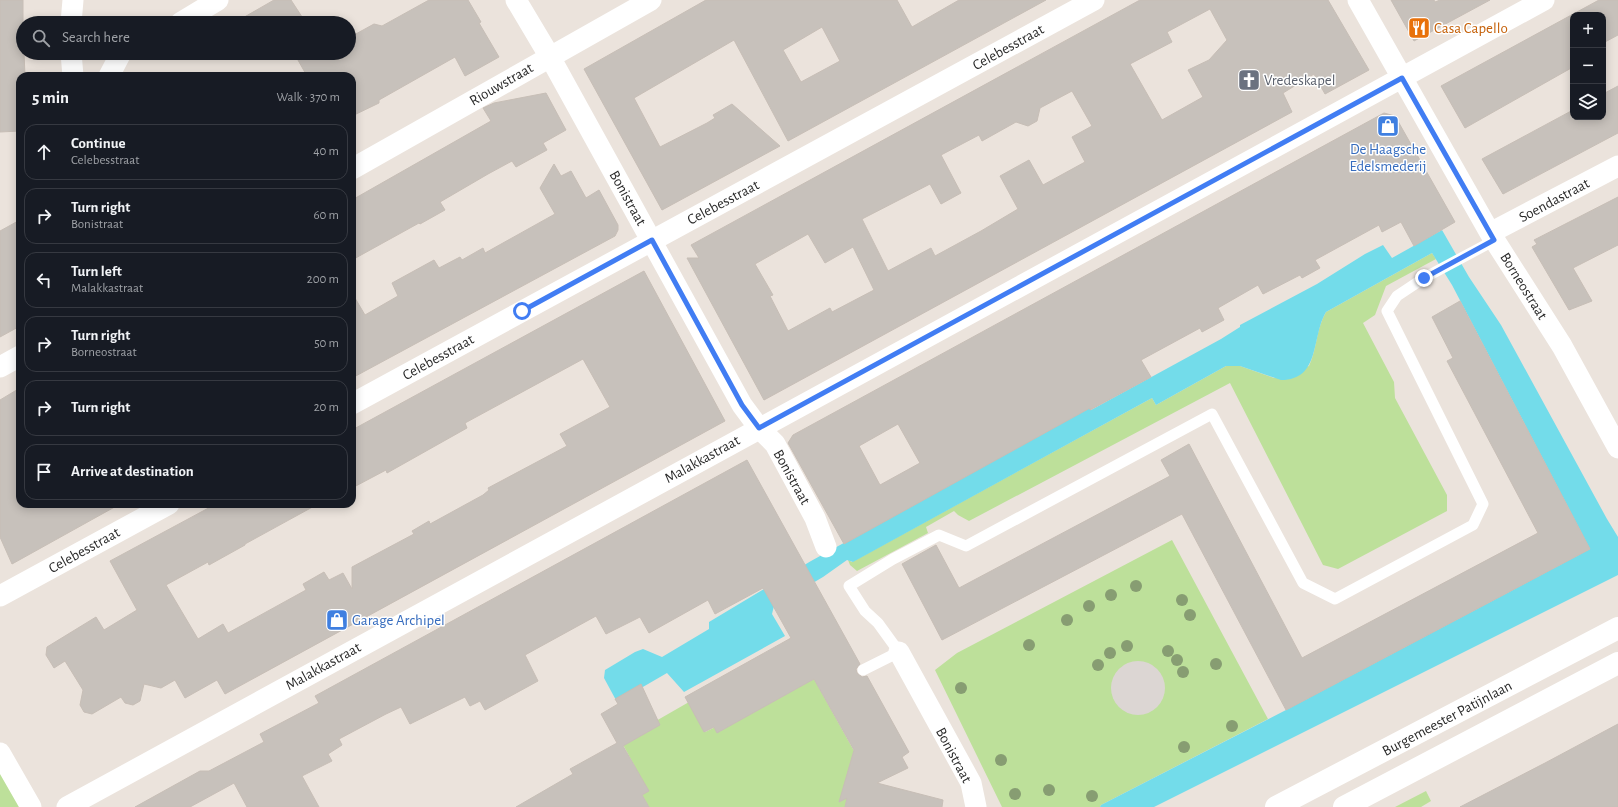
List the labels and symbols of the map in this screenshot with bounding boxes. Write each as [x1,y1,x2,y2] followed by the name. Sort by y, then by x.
[1406,15,1432,41] restaurant icon: Casa Capello
[1434,21,1508,36] place label: Casa Capello
[970,22,1047,73] street label: Celebesstraat
[467,60,536,109] street label: Riouwstraat
[1236,67,1262,93] church icon: Vredeskapel
[1264,73,1335,88] place label: Vredeskapel
[1375,113,1401,139] shop icon: De Haagsche Edelsmederij
[1350,142,1426,174] place label: De Haagsche Edelsmederij
[606,168,649,228] street label: Bonistraat
[1517,176,1592,225] street label: Soendastraat
[685,177,762,228] street label: Celebesstraat
[1497,250,1550,322] street label: Borneostraat
[1415,269,1433,287] route end
[513,302,531,320] route start
[400,332,477,383] street label: Celebesstraat
[662,433,742,486] street label: Malakkastraat
[770,447,813,507] street label: Bonistraat
[46,525,123,576] street label: Celebesstraat
[324,607,350,633] shop icon: Garage Archipel
[352,613,445,628] place label: Garage Archipel
[283,640,363,693] street label: Malakkastraat
[1380,678,1515,759] street label: Burgemeester Patijnlaan
[933,725,974,786] street label: Bonistraat

